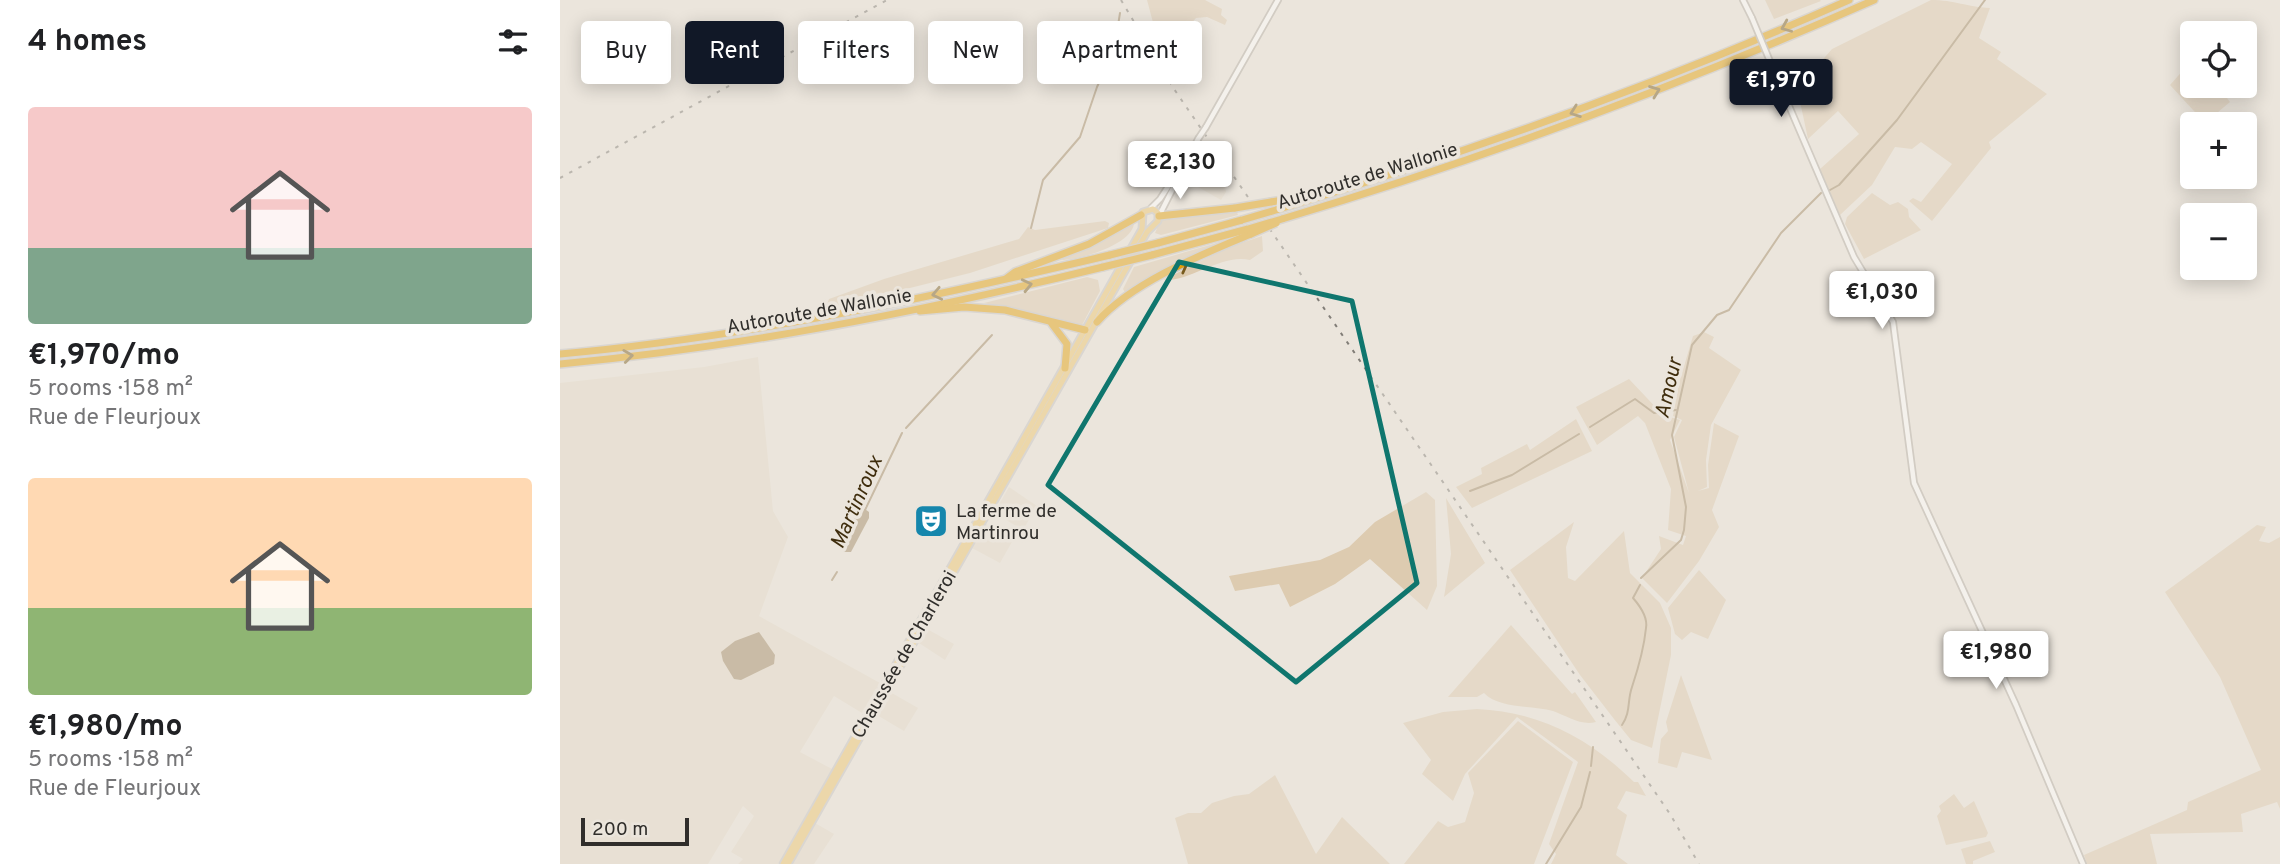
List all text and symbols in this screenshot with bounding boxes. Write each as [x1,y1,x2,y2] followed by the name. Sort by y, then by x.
[1781,19,1793,33] one-way arrow
[581,21,671,84] chip: Buy
[685,21,784,84] chip: Rent
[798,21,914,84] chip: Filters
[928,21,1023,84] chip: New
[1037,21,1202,84] chip: Apartment
[2180,21,2257,280] map controls
[2180,21,2257,98] button: locate
[494,23,532,61] icon: filters
[28,24,147,61] text: 4 homes
[1724,60,1838,119] pin: €1,970
[1746,67,1816,96] text: €1,970
[1649,86,1661,100] one-way arrow
[1569,103,1581,117] one-way arrow
[2180,112,2257,189] button: +
[1274,138,1461,216] street label: Autoroute de Wallonie
[1123,142,1237,201] pin: €2,130
[1144,149,1216,178] text: €2,130
[217,152,343,278] icon: home
[2180,203,2257,280] button: −
[1175,261,1188,274] one-way arrow
[1825,272,1939,331] pin: €1,030
[1021,279,1033,293] one-way arrow
[1845,279,1919,308] text: €1,030
[725,284,914,340] street label: Autoroute de Wallonie
[931,286,943,301] one-way arrow
[28,338,180,375] text: €1,970/mo
[622,349,634,364] one-way arrow
[1649,353,1690,421] water label: Amour
[28,375,193,404] text: 5 rooms · 158 m²
[28,404,201,433] text: Rue de Fleurjoux
[825,451,890,553] water label: Martinroux
[956,500,1057,546] place label: La ferme de Martinrou
[912,502,950,540] theatre icon: La ferme de Martinrou
[217,523,343,649] icon: home
[847,567,963,743] street label: Chaussée de Charleroi
[1939,632,2053,691] pin: €1,980
[1959,639,2033,668] text: €1,980
[28,709,183,746] text: €1,980/mo
[28,746,193,775] text: 5 rooms · 158 m²
[28,775,201,804] text: Rue de Fleurjoux
[581,815,690,847] scale bar
[592,818,648,842] text: 200 m

